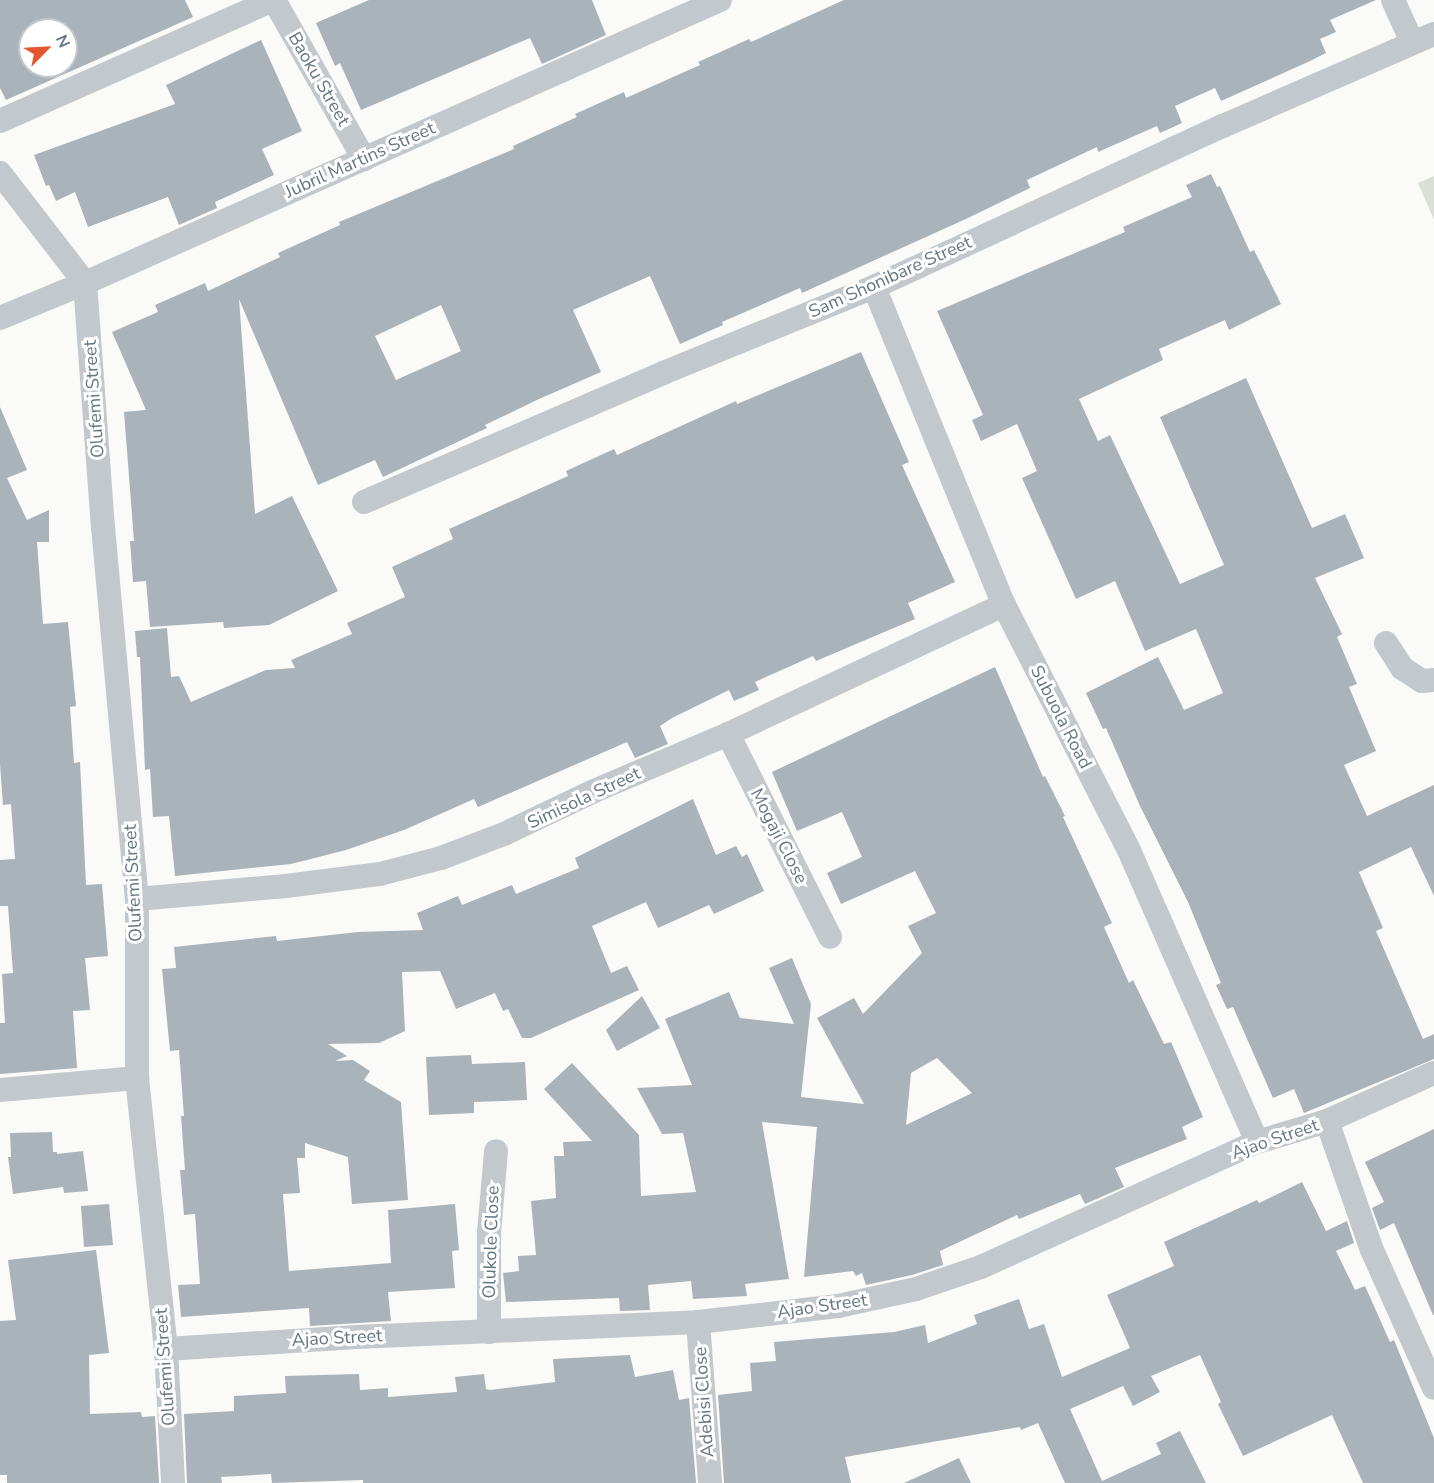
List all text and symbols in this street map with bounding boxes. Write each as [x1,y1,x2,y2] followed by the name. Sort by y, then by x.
[18,18,78,78] north arrow
[284,28,354,130] street label: Baoku Street
[50,32,75,51] text: N
[282,117,438,203] street label: Jubril Martins Street
[805,231,975,323] street label: Sam Shonibare Street
[79,339,109,459] street label: Olufemi Street
[1026,662,1096,772] street label: Subuola Road
[524,762,644,834] street label: Simisola Street
[746,785,812,887] street label: Mogaji Close
[119,824,147,942] street label: Olufemi Street
[1229,1114,1321,1164] street label: Ajao Street
[478,1185,504,1299] street label: Olukole Close
[776,1289,868,1323] street label: Ajao Street
[150,1307,180,1427] street label: Olufemi Street
[291,1325,383,1351] street label: Ajao Street
[689,1346,719,1458] street label: Adebisi Close

